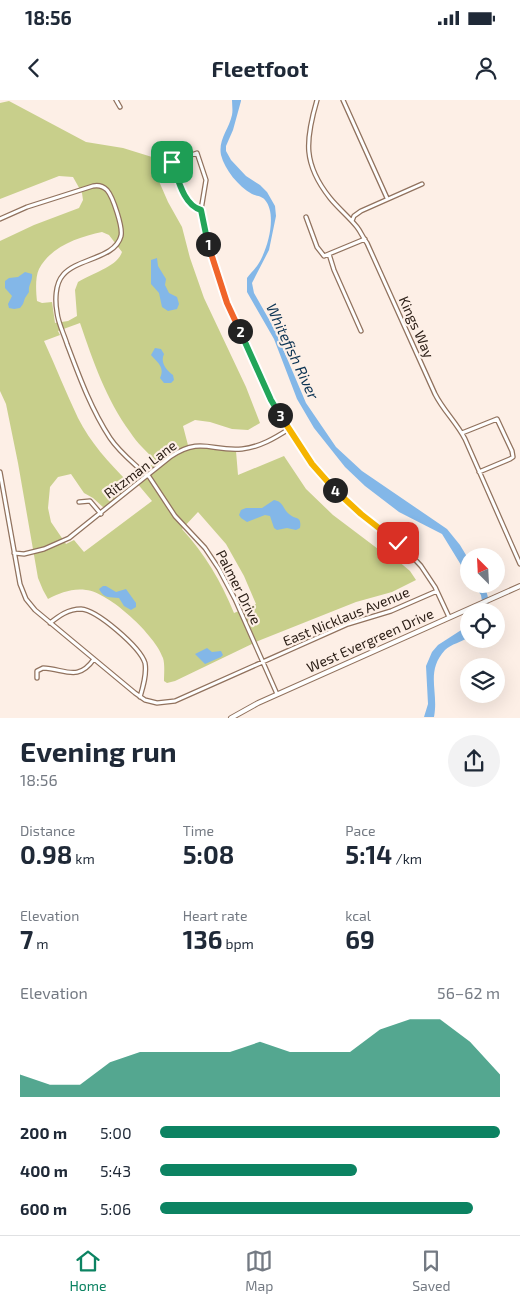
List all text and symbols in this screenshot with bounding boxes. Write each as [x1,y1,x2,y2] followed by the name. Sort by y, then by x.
[25,6,72,29] text: 18:56
[20,54,48,82] icon: back
[472,54,500,82] icon: person
[212,55,309,81] text: Fleetfoot
[151,141,193,183] pin
[158,148,186,176] icon: arrive
[196,232,220,256] pin: 1
[205,236,212,253] text: 1
[396,293,438,361] street label: Kings Way
[263,300,324,403] water label: Whitefish River
[228,318,252,344] pin: 2
[236,323,245,340] text: 2
[268,402,292,428] pin: 3
[277,407,284,424] text: 3
[100,436,180,502] street label: Ritzman Lane
[322,478,348,502] pin: 4
[331,482,340,499] text: 4
[377,522,419,564] pin
[384,529,412,557] icon: check
[213,547,265,627] street label: Palmer Drive
[460,548,505,592] north arrow
[460,548,505,703] map controls
[280,583,412,649] street label: East Nicklaus Avenue
[460,603,505,648] button: locate
[304,604,436,676] street label: West Evergreen Drive
[460,658,505,703] button: layers
[20,734,177,768] text: Evening run
[448,735,500,787] button: share
[20,770,58,789] text: 18:56
[20,822,75,839] text: Distance
[183,822,214,839] text: Time
[345,822,375,839] text: Pace
[20,839,72,869] text: 0.98
[183,839,234,869] text: 5:08
[345,839,392,869] text: 5:14
[72,850,95,867] text: km
[392,850,422,867] text: /km
[20,907,79,924] text: Elevation
[183,907,247,924] text: Heart rate
[345,907,371,924] text: kcal
[20,924,33,954] text: 7
[183,924,222,954] text: 136
[345,924,375,954] text: 69
[33,935,49,952] text: m
[222,935,254,952] text: bpm
[20,983,88,1002] text: Elevation
[437,983,500,1002] text: 56–62 m
[20,1123,67,1142] text: 200 m
[100,1123,132,1142] text: 5:00
[20,1161,68,1180] text: 400 m
[100,1161,131,1180] text: 5:43
[20,1199,67,1218] text: 600 m
[100,1199,131,1218] text: 5:06
[69,1247,106,1294] tab: Home
[245,1247,273,1294] tab: Map
[412,1247,451,1294] tab: Saved

